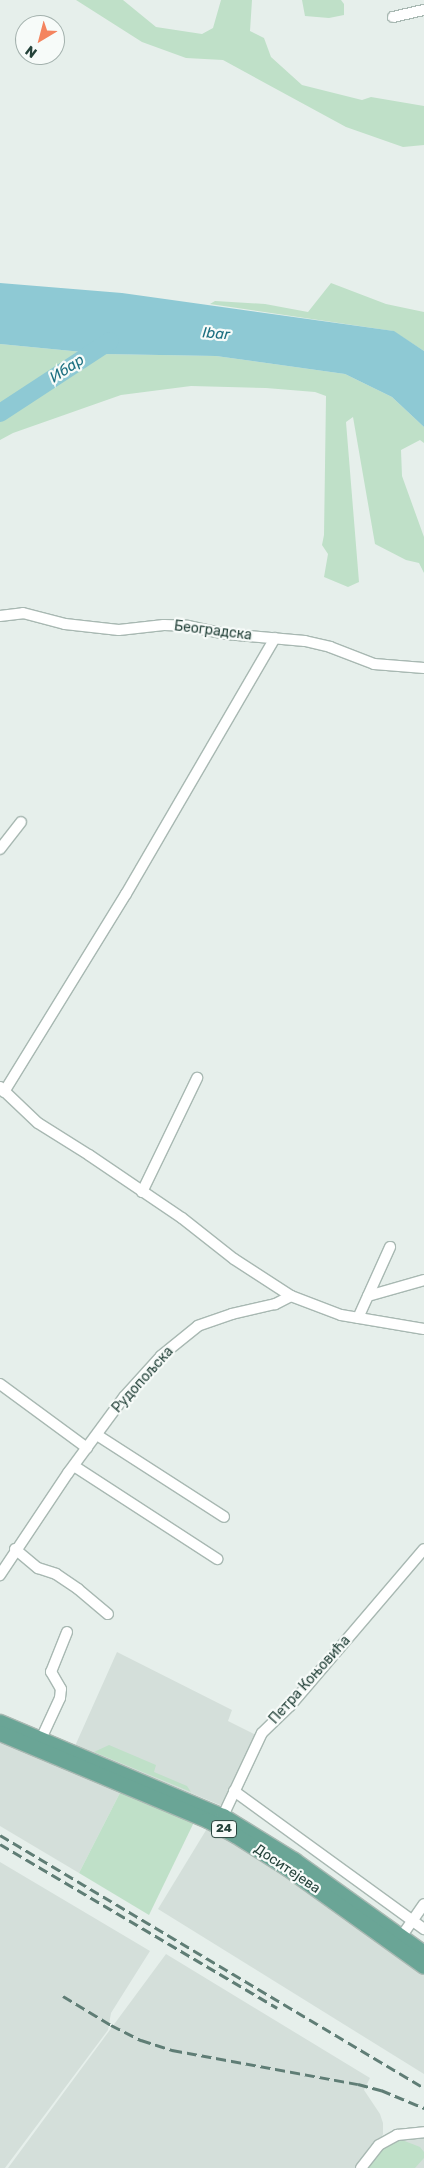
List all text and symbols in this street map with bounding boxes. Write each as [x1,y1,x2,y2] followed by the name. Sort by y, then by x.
[15,15,65,65] north arrow
[22,42,40,61] text: N
[201,324,231,344] water label: Ibar
[46,351,88,387] water label: Ибар
[173,618,253,644] street label: Београдска
[109,1343,177,1417] street label: Рудопољска
[266,1632,354,1728] street label: Петра Коњовића
[210,1820,238,1838] road number: 24
[251,1841,323,1897] street label: Доситејева

